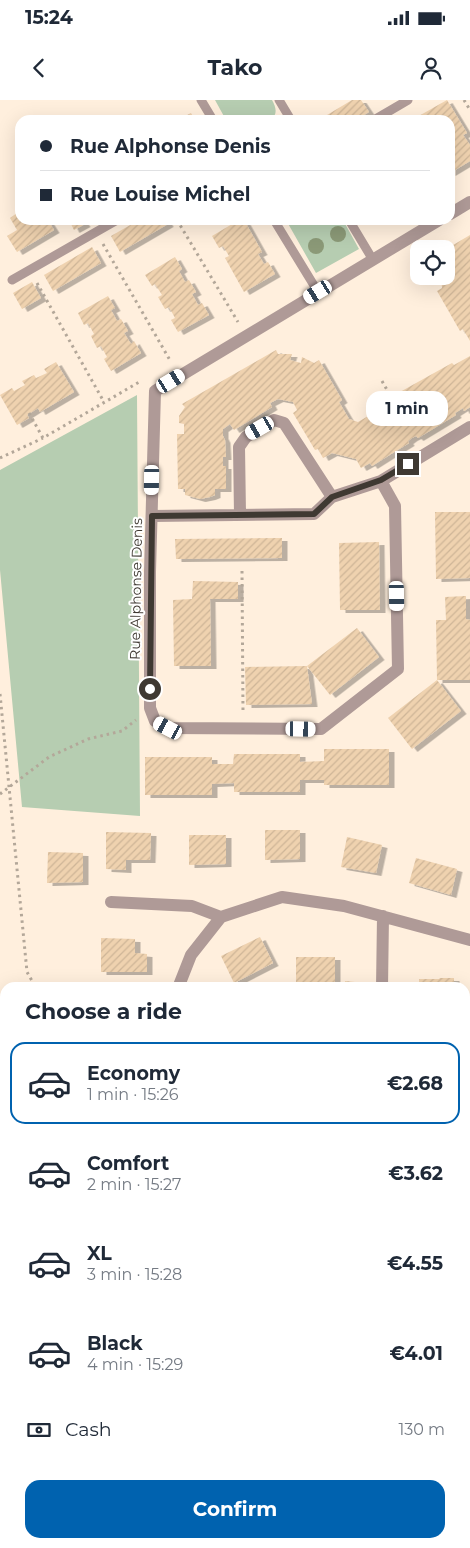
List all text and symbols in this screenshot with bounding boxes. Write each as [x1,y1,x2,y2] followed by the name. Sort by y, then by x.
[25,6,73,29] text: 15:24
[25,54,53,82] icon: back
[208,54,262,81] text: Tako
[417,54,445,82] icon: person
[70,135,271,158] text: Rue Alphonse Denis
[70,183,250,206] text: Rue Louise Michel
[410,240,455,285] map controls
[410,240,455,285] button: locate
[301,278,334,306] car
[154,367,187,395] car
[367,392,449,426] callout: 1 min
[385,399,429,418] text: 1 min
[243,414,276,442] car
[397,453,419,475] route end
[144,465,159,495] car
[126,518,146,660] street label: Rue Alphonse Denis
[389,581,404,611] car
[139,678,161,700] route start
[151,714,184,742] car
[285,721,316,737] car
[25,998,182,1025] text: Choose a ride
[27,1061,72,1106] icon: car
[87,1062,180,1085] text: Economy
[387,1072,443,1095] text: €2.68
[87,1085,179,1104] text: 1 min · 15:26
[27,1151,72,1196] icon: car
[87,1152,169,1175] text: Comfort
[388,1162,443,1185] text: €3.62
[87,1175,182,1194] text: 2 min · 15:27
[27,1241,72,1286] icon: car
[87,1242,112,1265] text: XL
[387,1252,443,1275] text: €4.55
[87,1265,182,1284] text: 3 min · 15:28
[27,1331,72,1376] icon: car
[87,1332,143,1355] text: Black
[389,1342,443,1365] text: €4.01
[87,1355,183,1374] text: 4 min · 15:29
[25,1416,53,1444] icon: cash
[65,1418,112,1441] text: Cash
[398,1420,445,1439] text: 130 m
[25,1480,445,1538] button: Confirm

